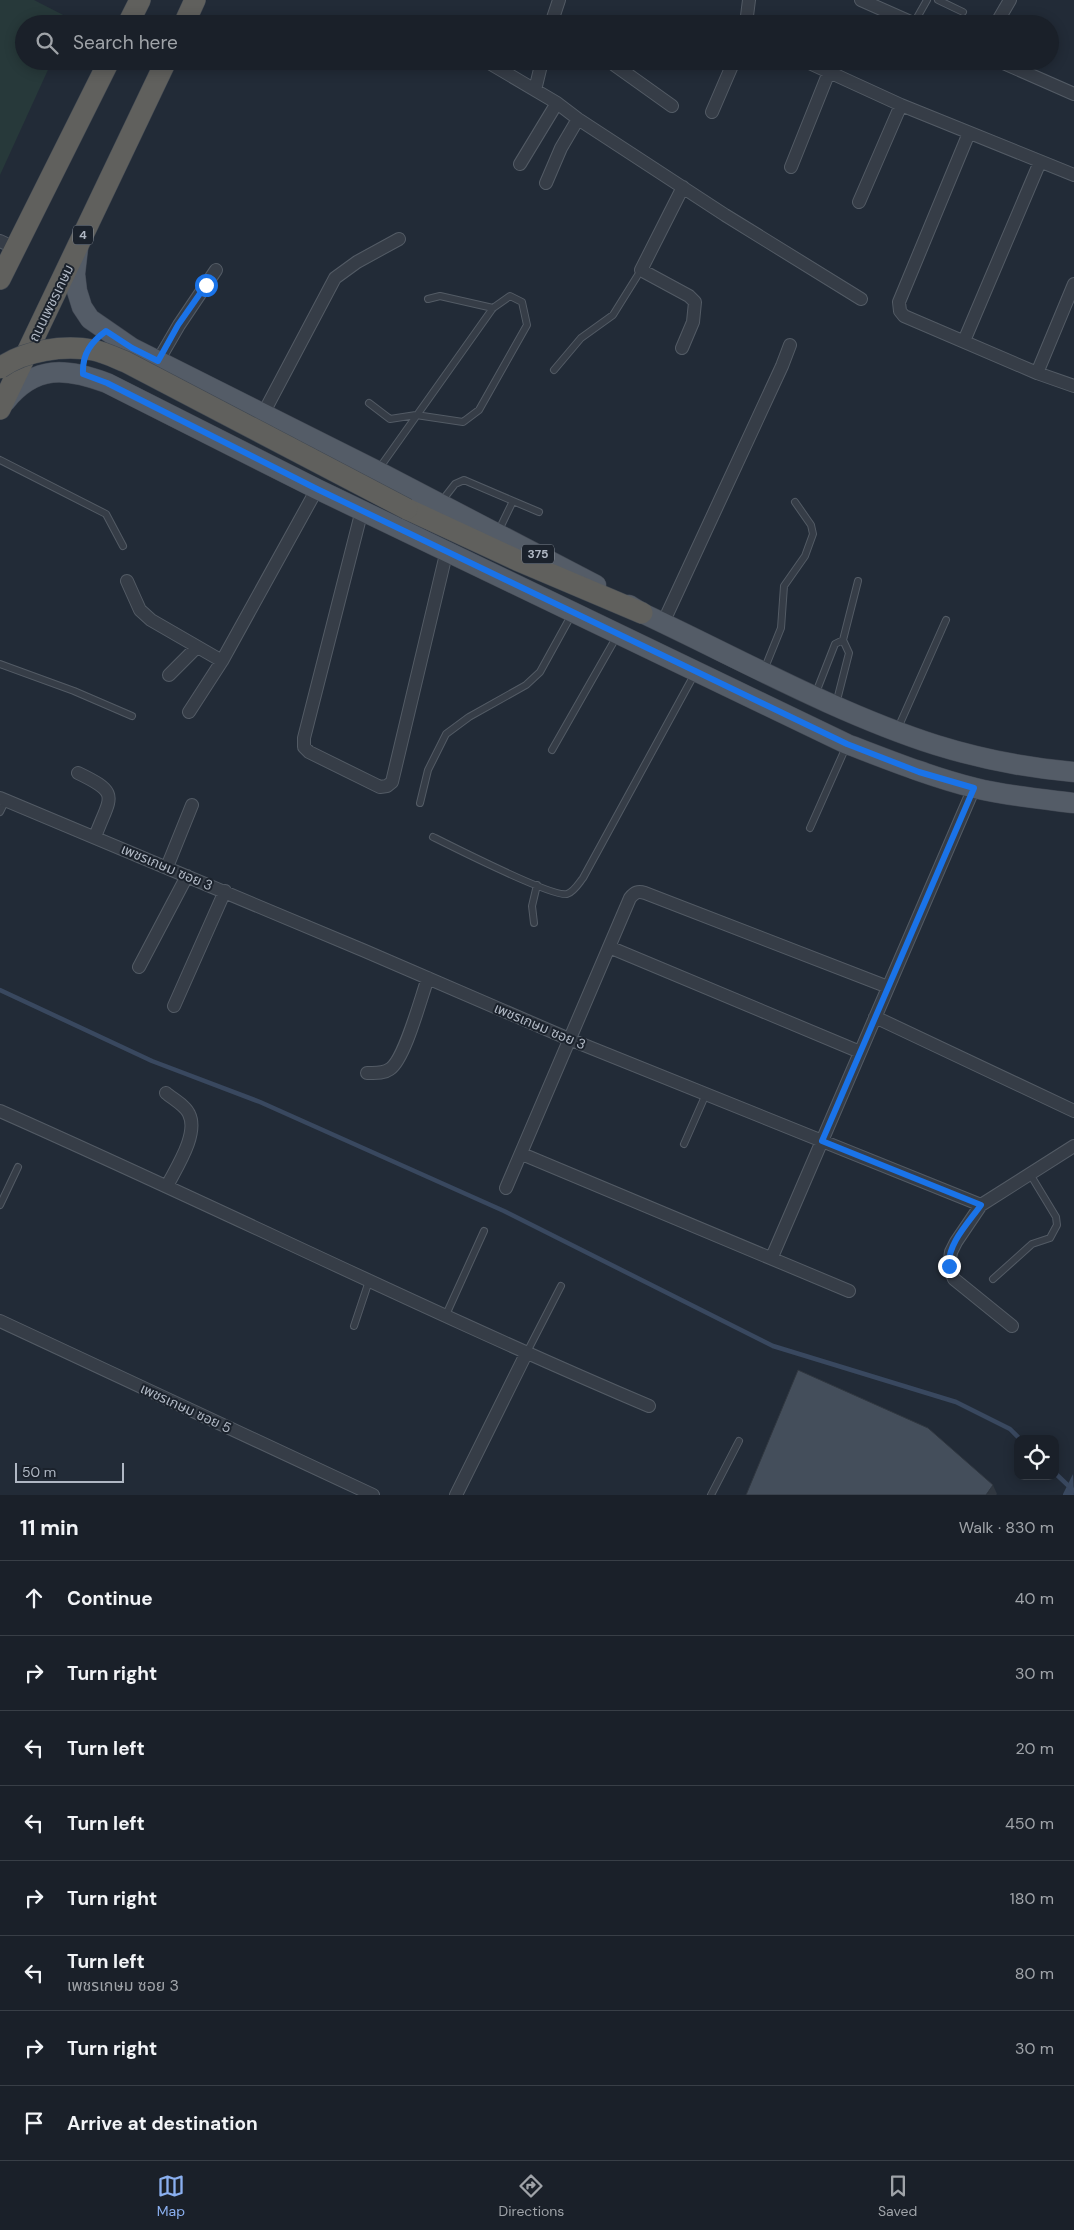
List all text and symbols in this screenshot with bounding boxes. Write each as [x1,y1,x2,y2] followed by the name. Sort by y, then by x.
[15,15,1059,70] search box
[33,29,61,57] icon: search
[73,30,178,55] text: Search here
[73,226,93,244] road number: 4
[25,261,77,345] street label: ถนนเพชรเกษม
[195,274,218,297] route start
[522,544,554,564] road number: 375
[118,840,216,894] street label: เพชรเกษม ซอย 3
[491,999,589,1053] street label: เพชรเกษม ซอย 3
[938,1255,961,1278] route end
[138,1379,234,1437] street label: เพชรเกษม ซอย 5
[1014,1435,1059,1480] map controls
[1014,1435,1059,1480] button: locate
[15,1460,124,1483] scale bar
[22,1463,56,1481] text: 50 m
[20,1514,79,1542] text: 11 min
[959,1517,1054,1538] text: Walk · 830 m
[20,1584,48,1612] icon: ahead
[67,1586,153,1611] text: Continue
[1015,1588,1054,1609] text: 40 m
[20,1659,48,1687] icon: right
[67,1661,157,1686] text: Turn right
[1015,1663,1054,1684] text: 30 m
[20,1734,48,1762] icon: left
[67,1736,145,1761] text: Turn left
[1015,1738,1054,1759] text: 20 m
[20,1809,48,1837] icon: left
[67,1811,145,1836] text: Turn left
[1005,1813,1054,1834] text: 450 m
[20,1884,48,1912] icon: right
[67,1886,157,1911] text: Turn right
[1010,1888,1054,1909] text: 180 m
[67,1949,145,1974] text: Turn left
[20,1959,48,1987] icon: left
[1015,1963,1054,1984] text: 80 m
[67,1975,179,1996] text: เพชรเกษม ซอย 3
[20,2034,48,2062] icon: right
[67,2036,157,2061] text: Turn right
[1015,2038,1054,2059] text: 30 m
[20,2109,48,2137] icon: arrive
[67,2111,258,2136] text: Arrive at destination
[157,2172,185,2220] tab: Map
[499,2172,564,2220] tab: Directions
[878,2172,917,2220] tab: Saved

